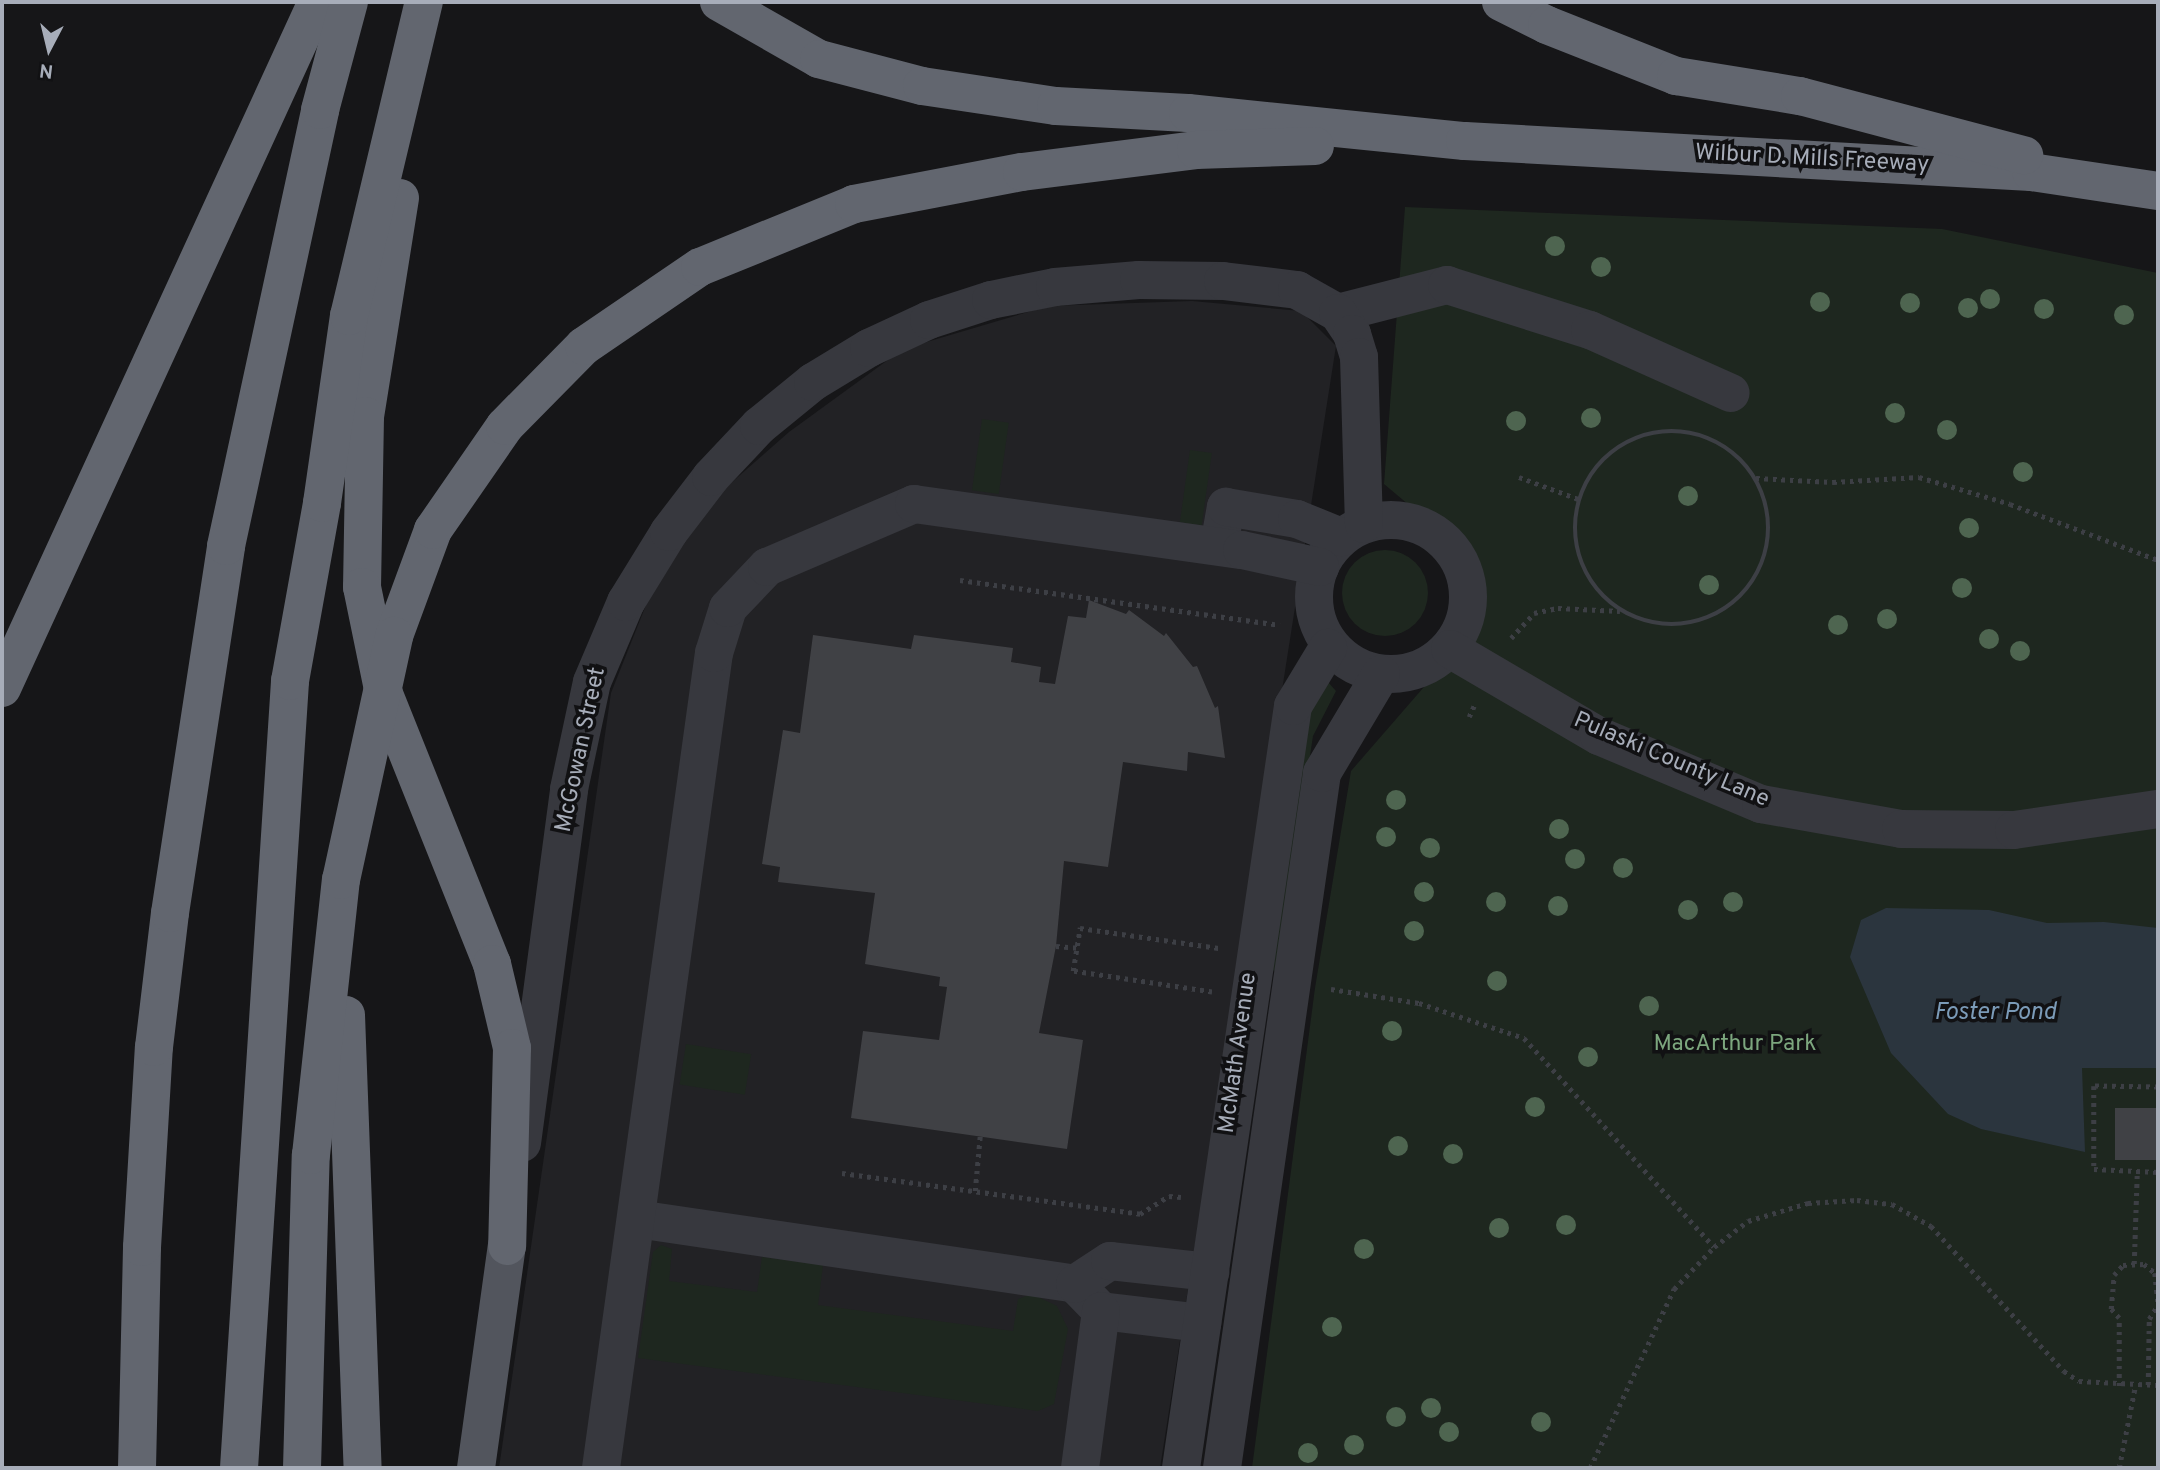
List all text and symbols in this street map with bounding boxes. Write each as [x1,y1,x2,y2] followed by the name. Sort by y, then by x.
[14,14,84,84] north arrow
[38,57,55,83] text: N
[1694,140,1930,180] street label: Wilbur D. Mills Freeway
[551,665,613,835] street label: McGowan Street
[1569,707,1773,815] street label: Pulaski County Lane
[1214,970,1264,1136] street label: McMath Avenue
[1934,1000,2056,1028] water label: Foster Pond
[1654,1031,1816,1059] park label: MacArthur Park

